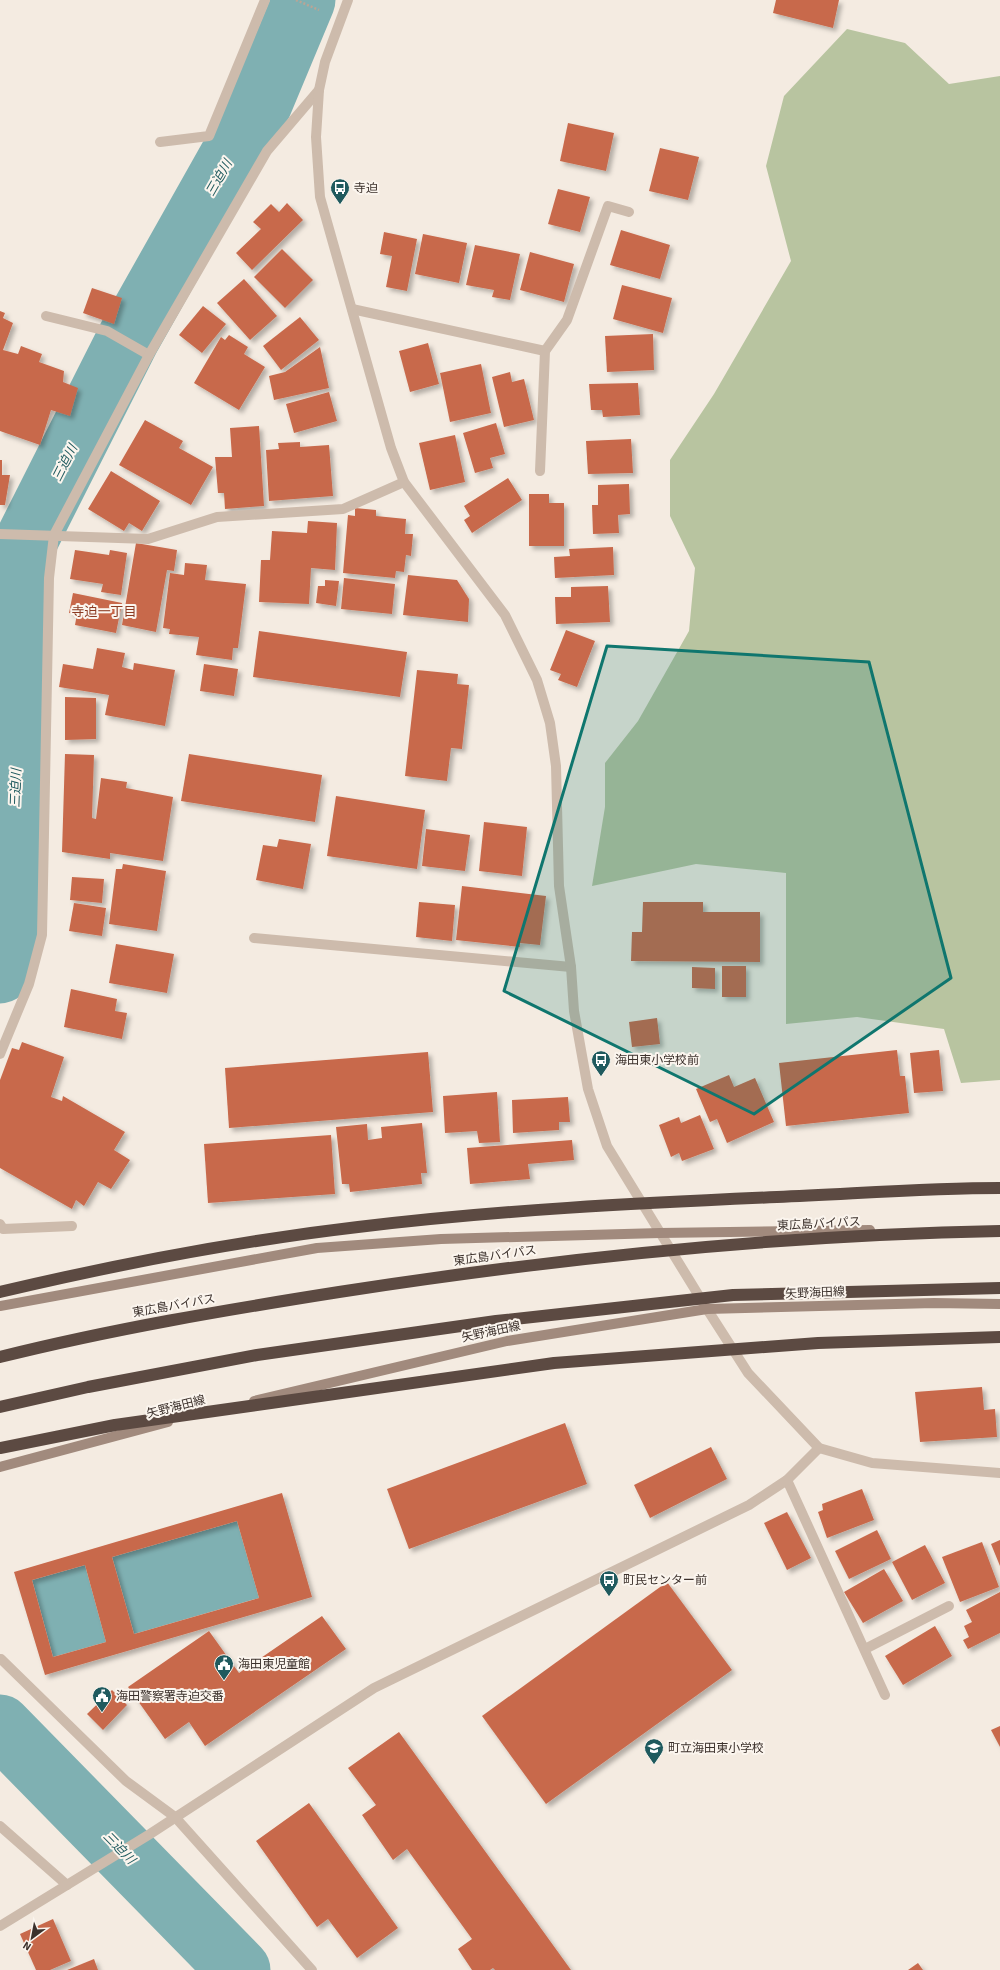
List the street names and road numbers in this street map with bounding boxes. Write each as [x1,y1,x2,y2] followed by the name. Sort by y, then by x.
[777,1213,861,1235] street label: 東広島バイパス
[452,1242,538,1270] street label: 東広島バイパス
[785,1283,845,1303] street label: 矢野海田線
[131,1290,217,1322] street label: 東広島バイパス
[460,1317,522,1347] street label: 矢野海田線
[145,1391,207,1423] street label: 矢野海田線

